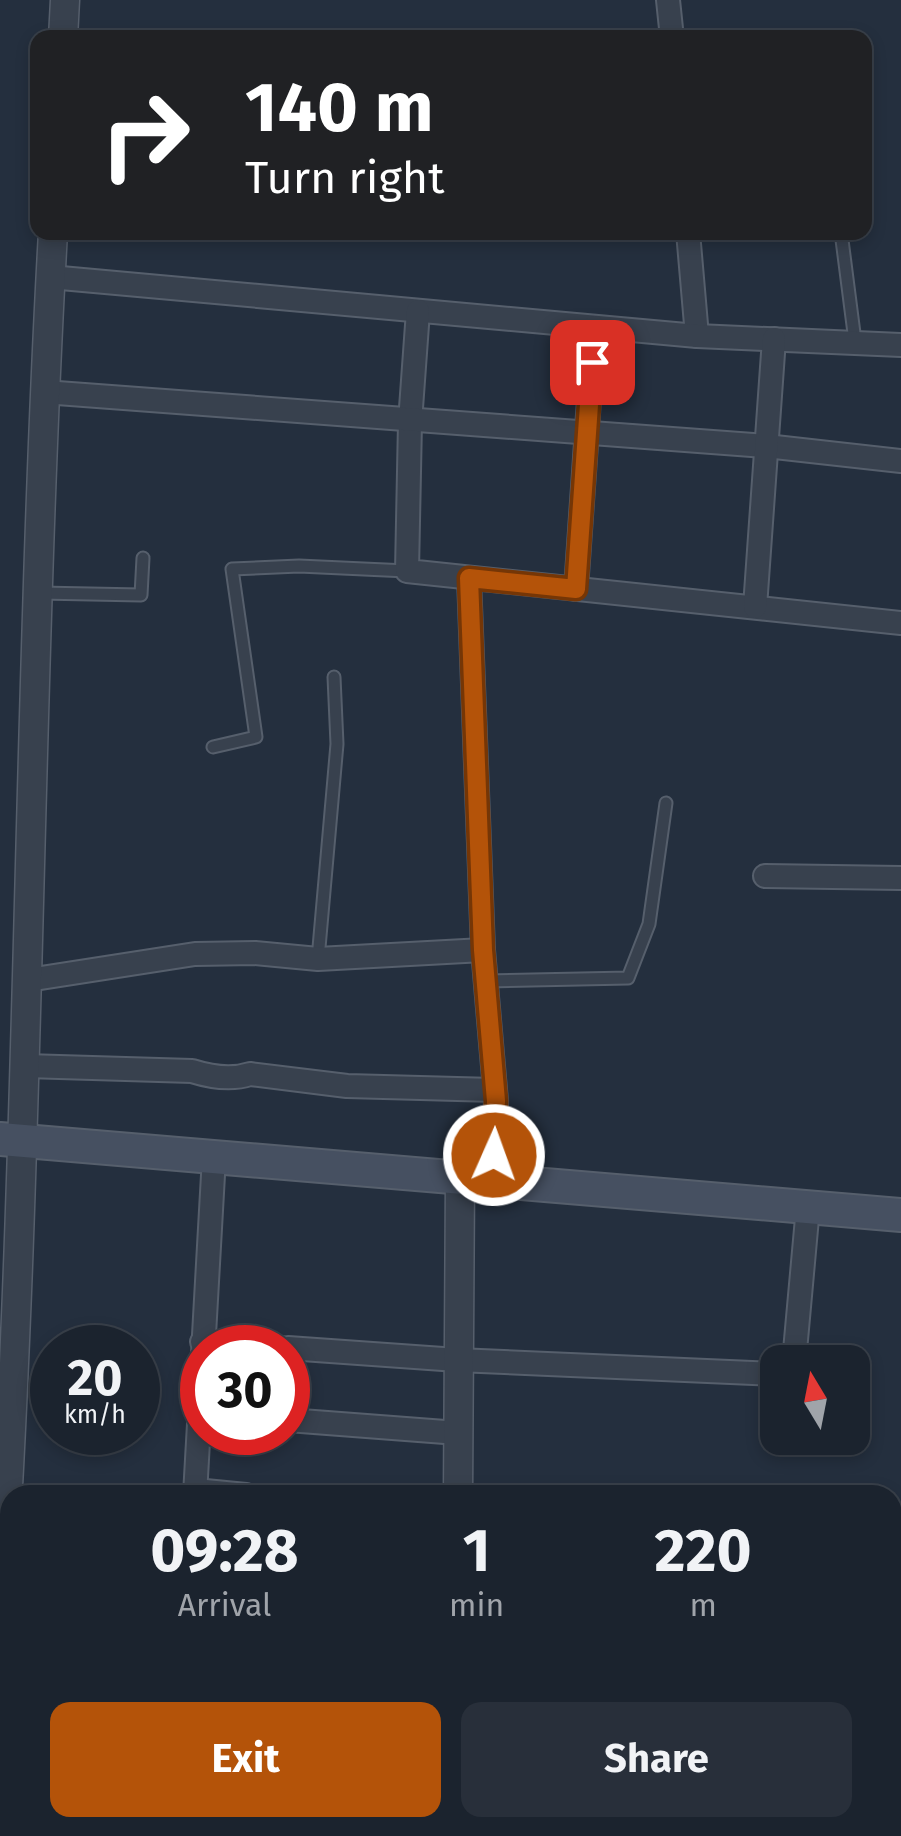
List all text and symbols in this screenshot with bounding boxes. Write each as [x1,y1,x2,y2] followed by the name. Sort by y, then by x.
[245,66,434,150] text: 140 m
[80,70,210,200] icon: right
[245,151,444,205] text: Turn right
[550,320,635,405] pin
[565,335,620,390] icon: arrive
[442,1103,546,1207] position arrow
[180,1325,310,1455] speed limit sign: 30
[760,1345,870,1455] north arrow
[760,1345,870,1455] map controls
[67,1348,123,1408] text: 20
[64,1400,126,1430] text: km/h
[150,1515,299,1587] text: 09:28
[463,1515,491,1587] text: 1
[655,1515,752,1587] text: 220
[178,1586,271,1624] text: Arrival
[449,1586,504,1624] text: min
[689,1586,717,1624] text: m
[50,1702,441,1817] button: Exit
[461,1702,852,1817] button: Share

